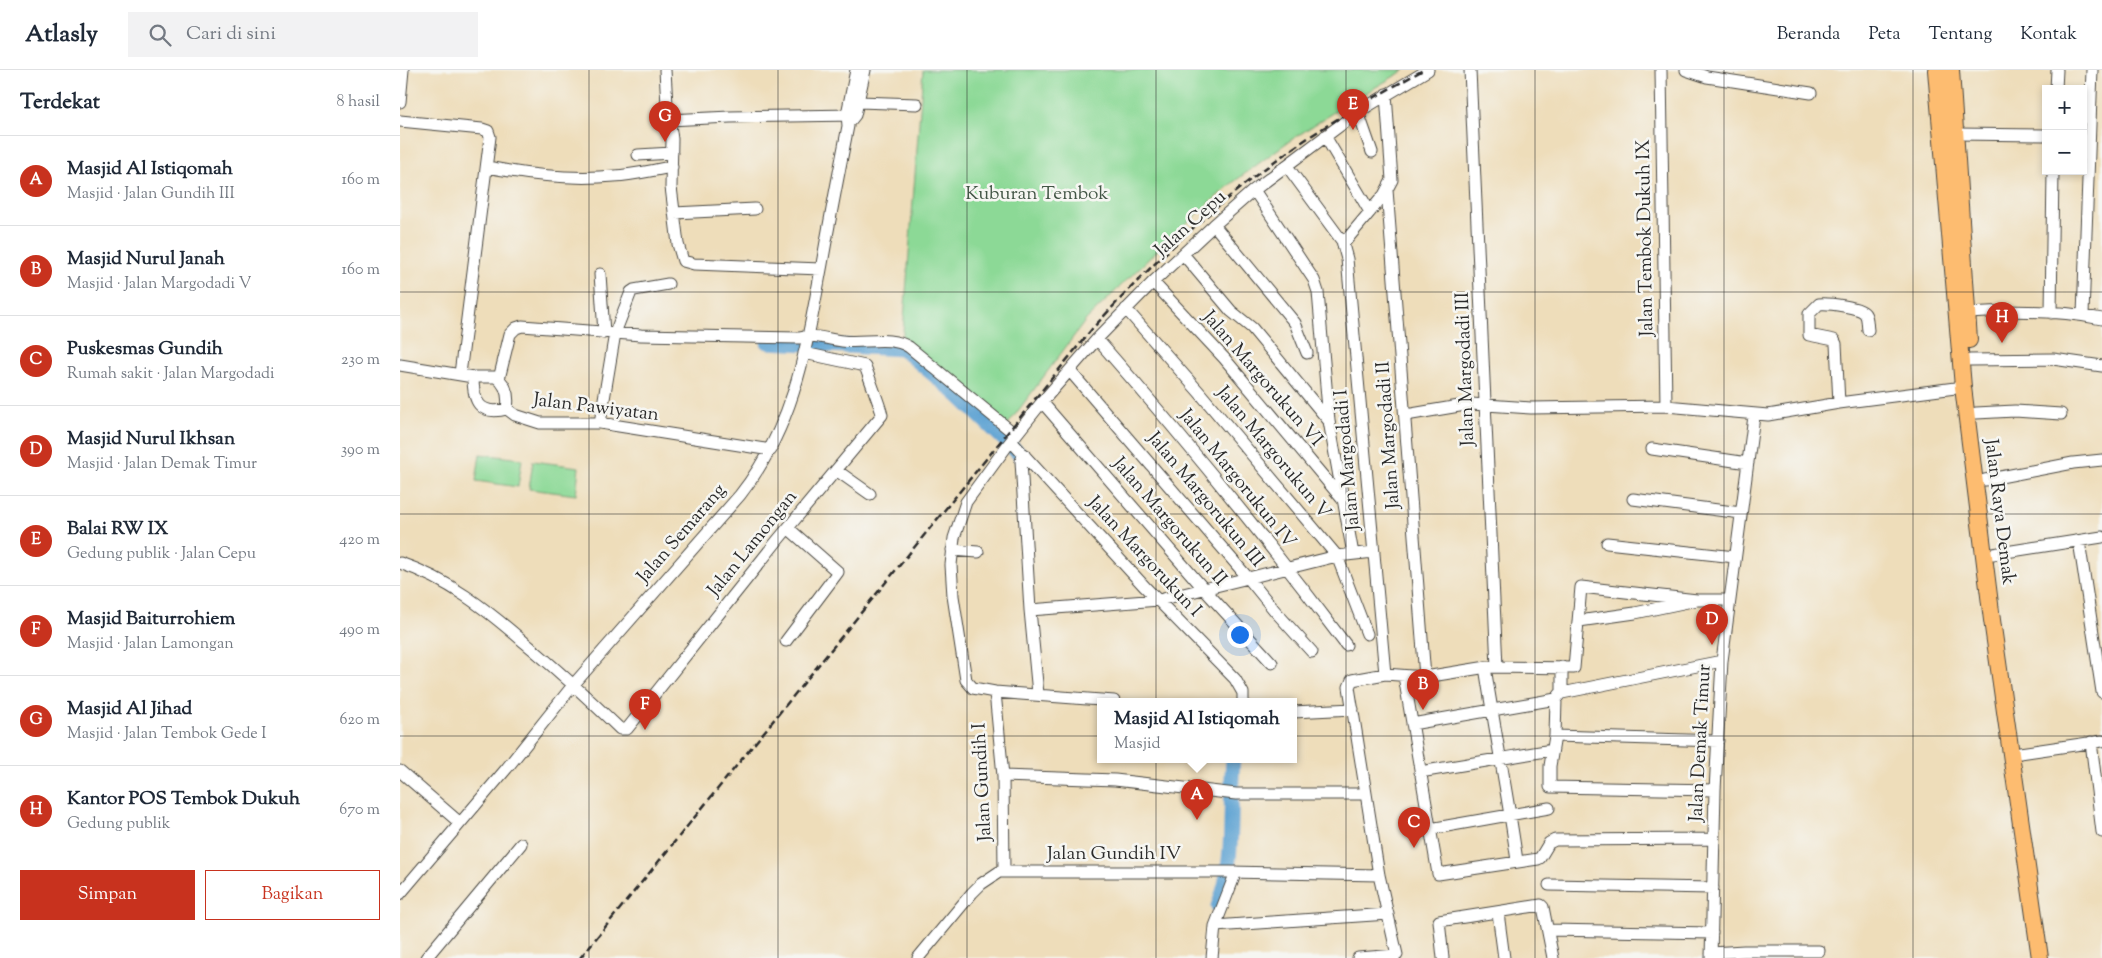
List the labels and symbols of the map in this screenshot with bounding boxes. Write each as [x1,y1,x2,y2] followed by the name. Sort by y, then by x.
[1337,89,1369,130] pin: E
[649,101,681,142] pin: G
[1631,139,1661,338] street label: Jalan Tembok Dukuh IX
[965,181,1109,208] park label: Kuburan Tembok
[1148,184,1233,264] street label: Jalan Cepu
[1450,291,1482,448] street label: Jalan Margodadi III
[1986,302,2018,343] pin: H
[1197,307,1327,451] street label: Jalan Margorukun VI
[1370,360,1408,511] street label: Jalan Margodadi II
[1211,382,1335,524] street label: Jalan Margorukun V
[531,387,660,429] street label: Jalan Pawiyatan
[1328,388,1368,533] street label: Jalan Margodadi I
[1172,403,1302,554] street label: Jalan Margorukun IV
[1142,428,1268,572] street label: Jalan Margorukun III
[1977,437,2021,587] street label: Jalan Raya Demak
[1107,453,1231,591] street label: Jalan Margorukun II
[630,478,733,590] street label: Jalan Semarang
[701,485,804,604] street label: Jalan Lamongan
[1082,492,1206,622] street label: Jalan Margorukun I
[1696,604,1728,645] pin: D
[1227,622,1253,648] your location
[1683,664,1719,823] street label: Jalan Demak Timur
[1407,669,1439,710] pin: B
[629,689,661,730] pin: F
[966,722,1000,843] street label: Jalan Gundih I
[1181,779,1213,820] pin: A
[1398,807,1430,848] pin: C
[1046,841,1181,868] street label: Jalan Gundih IV

